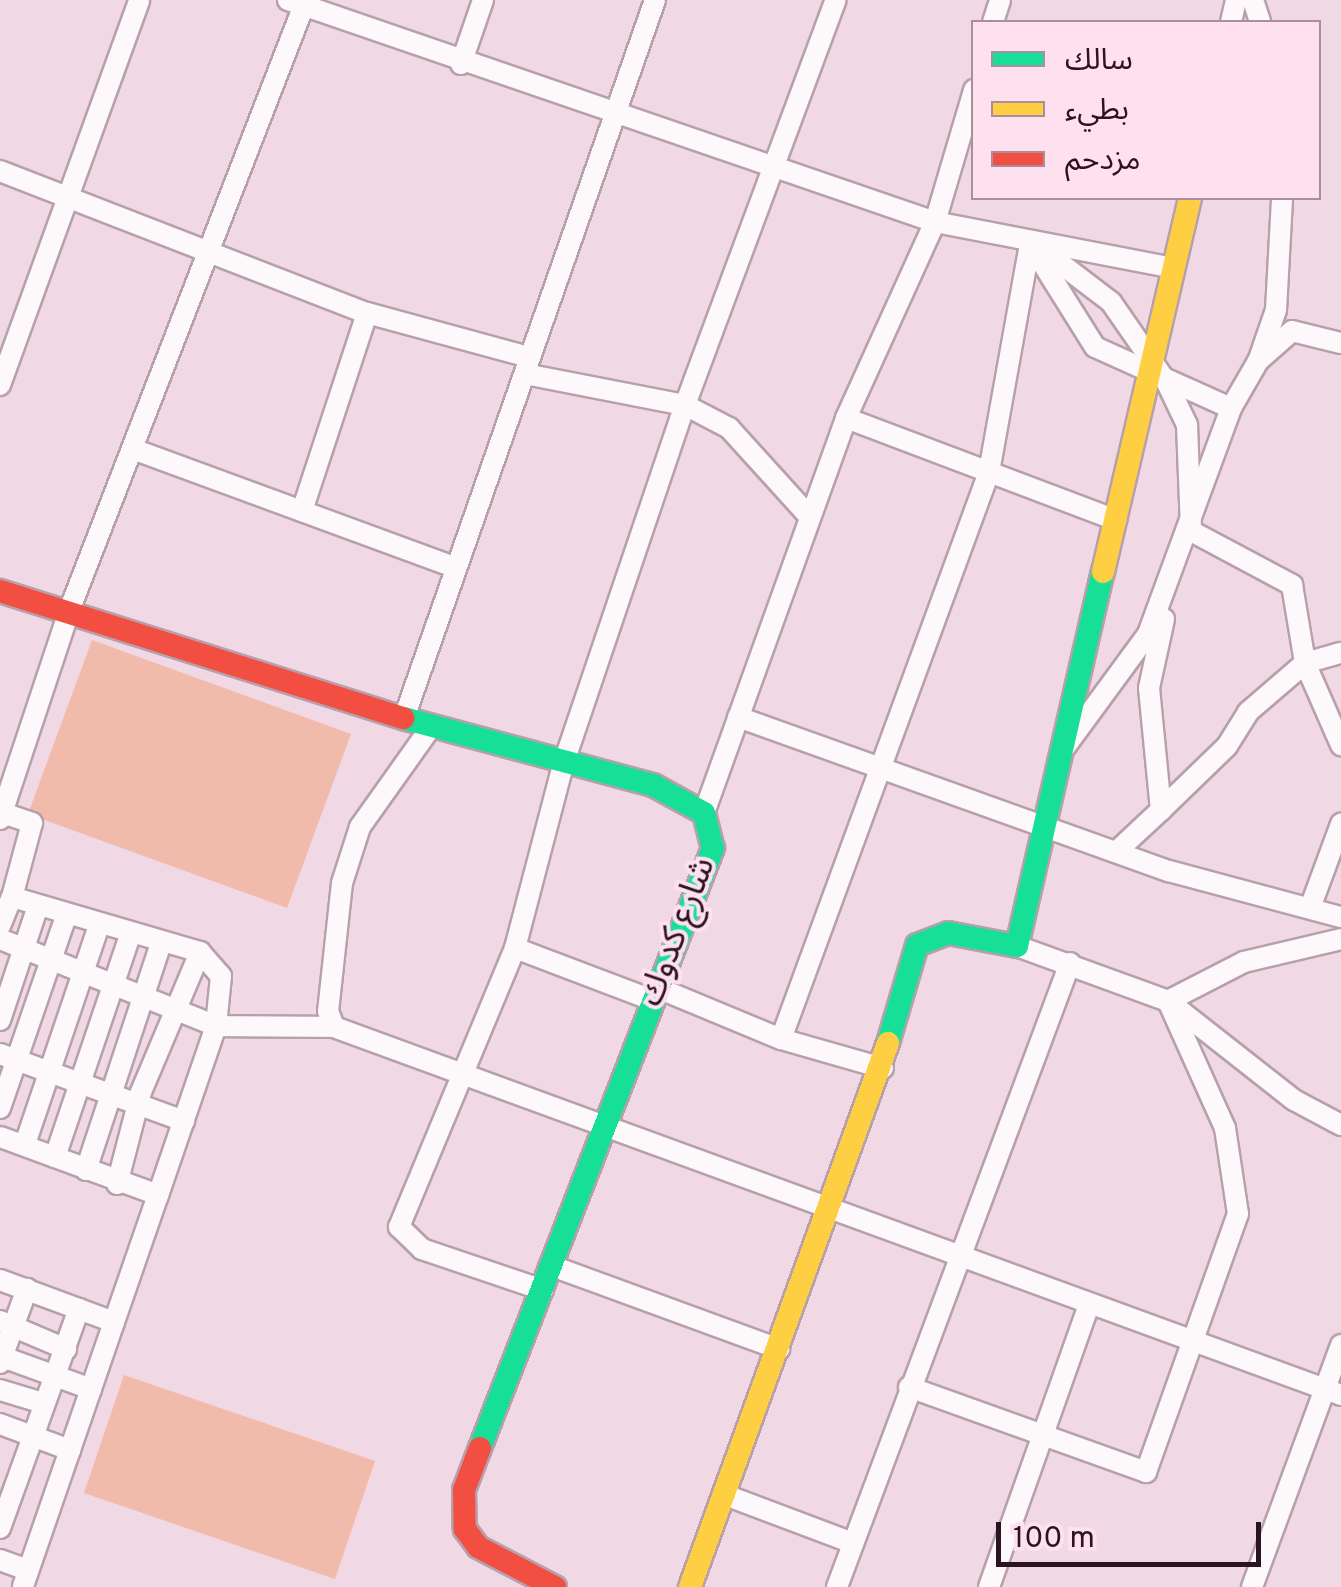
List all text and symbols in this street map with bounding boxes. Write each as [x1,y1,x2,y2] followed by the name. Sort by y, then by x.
[971,20,1321,200] legend
[1065,43,1133,80] text: سالك
[1065,93,1129,130] text: بطيء
[1065,143,1141,180] text: مزدحم
[630,852,726,1012] street label: شارع كدوك
[1001,1502,1266,1564] scale bar
[1013,1521,1095,1558] text: 100 m

